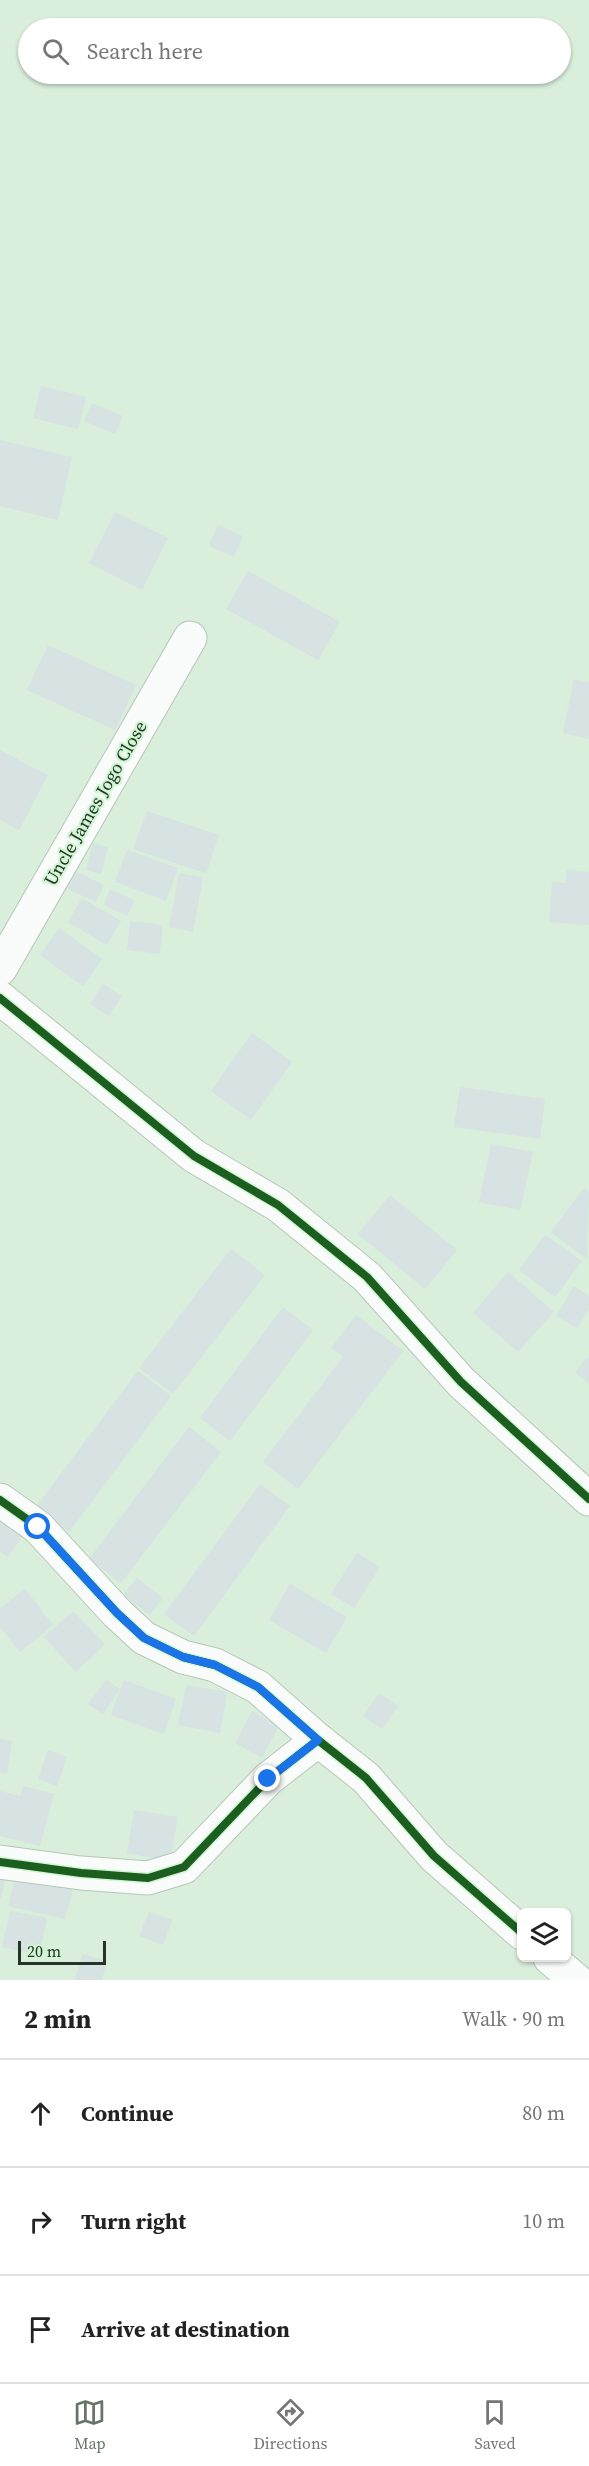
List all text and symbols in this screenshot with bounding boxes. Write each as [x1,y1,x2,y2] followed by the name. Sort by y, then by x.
[18,18,571,84] search box
[39,35,72,68] icon: search
[87,36,203,66] text: Search here
[38,716,152,890] street label: Uncle James Jogo Close
[24,1513,50,1539] route start
[254,1765,280,1791] route end
[517,1908,571,1962] map controls
[517,1908,571,1962] button: layers
[18,1938,106,1966] scale bar
[27,1940,61,1962] text: 20 m
[24,2001,91,2037] text: 2 min
[462,2005,565,2033] text: Walk · 90 m
[24,2097,57,2130] icon: ahead
[81,2098,174,2128] text: Continue
[522,2099,565,2127] text: 80 m
[24,2205,57,2238] icon: right
[81,2206,186,2236] text: Turn right
[522,2207,565,2235] text: 10 m
[24,2313,57,2346] icon: arrive
[81,2314,290,2344] text: Arrive at destination
[73,2396,106,2454] tab: Map
[253,2396,328,2454] tab: Directions
[474,2396,516,2454] tab: Saved

